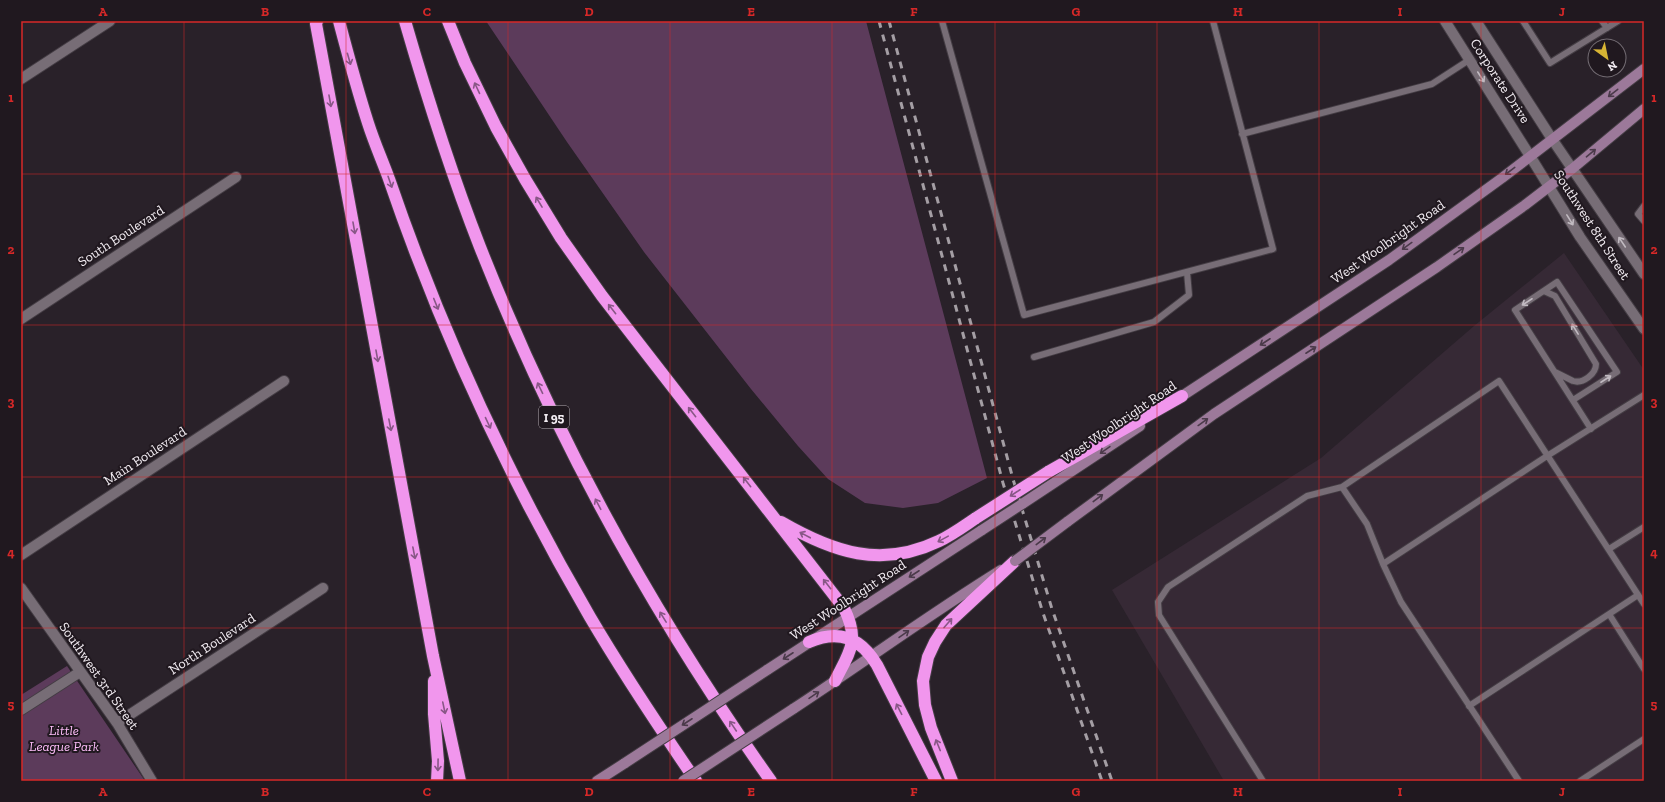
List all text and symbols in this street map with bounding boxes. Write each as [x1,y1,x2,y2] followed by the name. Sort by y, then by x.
[99,4,108,19] text: A
[261,4,269,19] text: B
[423,4,431,19] text: C
[584,4,594,19] text: D
[747,4,755,19] text: E
[910,4,918,19] text: F
[1072,4,1081,19] text: G
[1233,4,1243,19] text: H
[1398,4,1403,19] text: I
[1559,4,1565,19] text: J
[1466,35,1534,127] street label: Corporate Drive
[1587,38,1627,78] north arrow
[346,52,353,65] one-way arrow
[1605,58,1619,74] text: N
[1477,72,1485,83] one-way arrow
[473,82,480,94] one-way arrow
[1608,89,1619,97] one-way arrow
[8,90,14,105] text: 1
[1651,90,1657,105] text: 1
[326,94,334,107] one-way arrow
[1585,149,1596,158] one-way arrow
[1505,167,1516,176] one-way arrow
[1550,167,1634,284] street label: Southwest 8th Street
[387,175,394,188] one-way arrow
[534,196,542,208] one-way arrow
[1328,196,1448,288] street label: West Woolbright Road
[75,202,168,270] street label: South Boulevard
[1566,214,1574,225] one-way arrow
[350,222,358,235] one-way arrow
[1618,236,1626,248] one-way arrow
[8,242,15,257] text: 2
[1402,242,1413,251] one-way arrow
[1651,242,1658,257] text: 2
[1453,247,1464,255] one-way arrow
[432,297,440,309] one-way arrow
[1522,298,1533,306] one-way arrow
[608,304,617,315] one-way arrow
[1571,323,1579,335] one-way arrow
[1260,338,1271,346] one-way arrow
[1305,346,1316,354] one-way arrow
[373,349,381,362] one-way arrow
[1600,375,1611,384] one-way arrow
[1058,377,1180,467] street label: West Woolbright Road
[536,382,543,394] one-way arrow
[8,394,15,409] text: 3
[1651,394,1658,409] text: 3
[539,406,569,428] road number: I 95
[687,407,696,418] one-way arrow
[485,416,492,428] one-way arrow
[386,418,394,431] one-way arrow
[1197,418,1208,426] one-way arrow
[100,423,190,489] street label: Main Boulevard
[1099,446,1110,454] one-way arrow
[742,476,751,487] one-way arrow
[1010,489,1021,497] one-way arrow
[1092,494,1103,502] one-way arrow
[594,498,601,510] one-way arrow
[799,531,811,539] one-way arrow
[937,535,949,543] one-way arrow
[1035,537,1046,546] one-way arrow
[7,545,15,560] text: 4
[1650,545,1658,560] text: 4
[410,546,418,559] one-way arrow
[787,556,909,644] street label: West Woolbright Road
[909,570,920,578] one-way arrow
[822,579,831,590] one-way arrow
[165,609,259,678] street label: North Boulevard
[658,611,666,623] one-way arrow
[943,618,953,628] one-way arrow
[55,619,143,734] street label: Southwest 3rd Street
[898,630,909,638] one-way arrow
[783,652,794,660] one-way arrow
[809,691,820,699] one-way arrow
[8,697,15,712] text: 5
[1651,697,1658,712] text: 5
[441,701,449,714] one-way arrow
[895,703,903,715] one-way arrow
[682,718,693,726] one-way arrow
[729,721,737,732] one-way arrow
[29,722,99,755] park label: Little League Park
[933,739,941,751] one-way arrow
[434,758,442,771] one-way arrow
[99,784,108,799] text: A
[261,784,269,799] text: B
[423,784,431,799] text: C
[584,784,594,799] text: D
[747,784,755,799] text: E
[910,784,918,799] text: F
[1072,784,1081,799] text: G
[1233,784,1243,799] text: H
[1398,784,1403,799] text: I
[1559,784,1565,799] text: J

